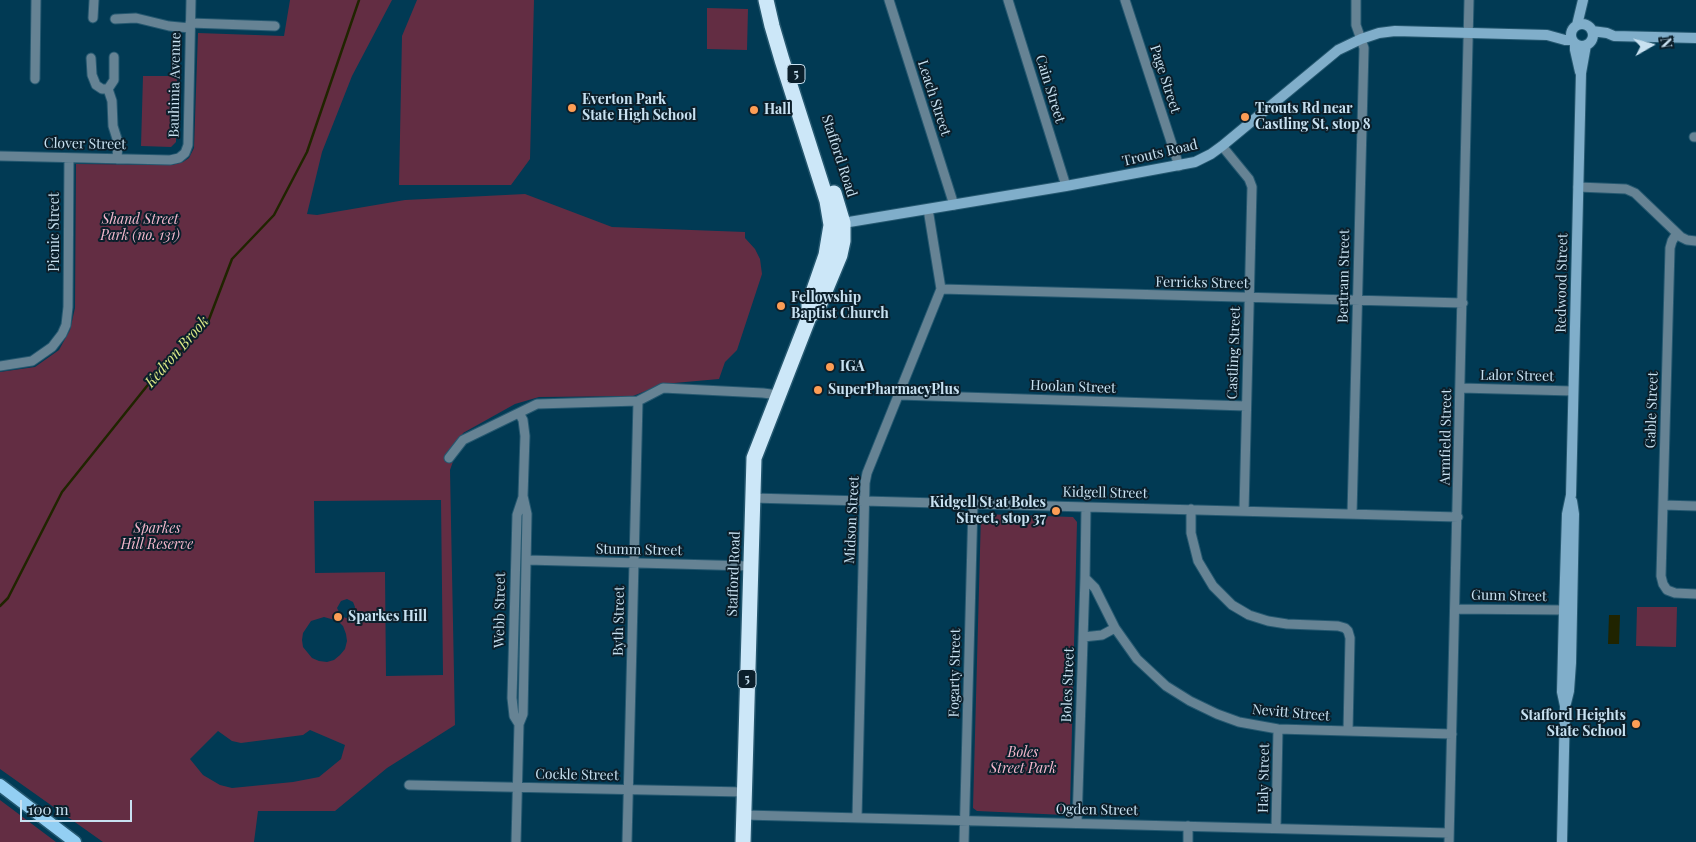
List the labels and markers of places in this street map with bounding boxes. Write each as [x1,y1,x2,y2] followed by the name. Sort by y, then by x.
[582,92,696,124] place label: Everton Park State High School
[1255,101,1371,134] place label: Trouts Rd near Castling St, stop 8
[566,102,578,114] marker: Everton Park State High School
[764,102,791,118] place label: Hall
[748,104,760,116] marker: Hall
[1239,111,1251,123] marker: Trouts Rd near Castling St, stop 8
[791,290,889,322] place label: Fellowship Baptist Church
[775,300,787,312] marker: Fellowship Baptist Church
[840,359,865,375] place label: IGA
[824,361,836,373] marker: IGA
[828,382,959,398] place label: SuperPharmacyPlus
[812,384,824,396] marker: SuperPharmacyPlus
[930,495,1046,528] place label: Kidgell St at Boles Street, stop 37
[1050,505,1062,517] marker: Kidgell St at Boles Street, stop 37
[348,609,427,625] place label: Sparkes Hill
[332,611,344,623] marker: Sparkes Hill
[1520,708,1626,740] place label: Stafford Heights State School
[1630,718,1642,730] marker: Stafford Heights State School

